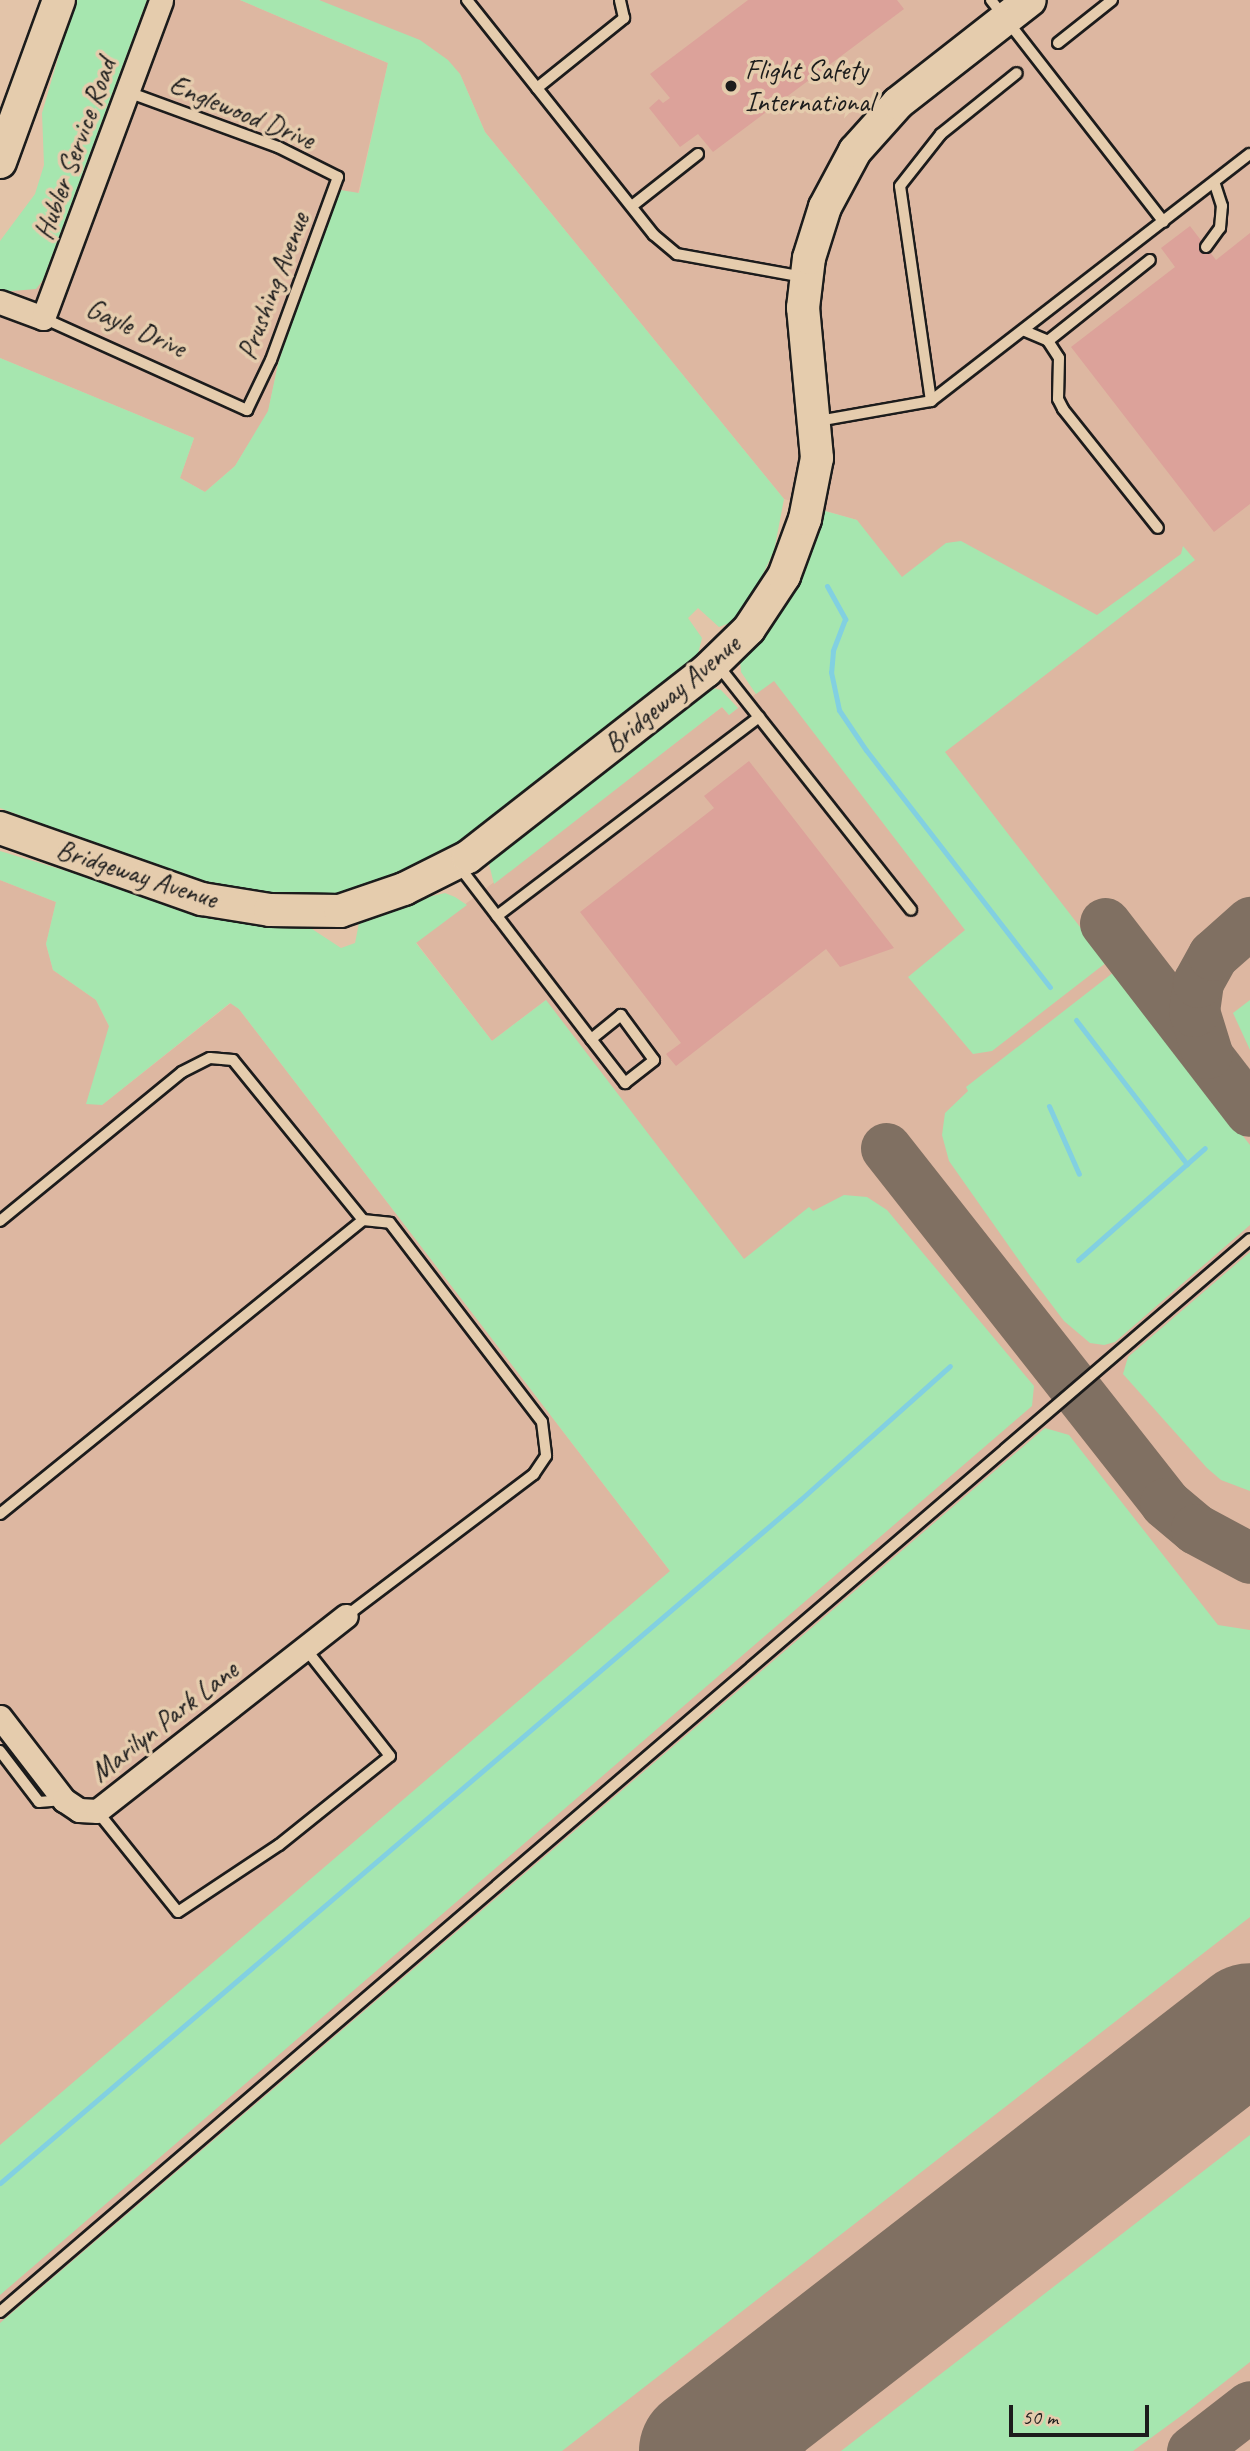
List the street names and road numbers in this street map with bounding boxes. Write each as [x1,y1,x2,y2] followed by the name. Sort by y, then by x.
[27,55,123,243] street label: Hubler Service Road
[165,68,319,156] street label: Englewood Drive
[230,208,316,364] street label: Prushing Avenue
[81,291,191,365] street label: Gayle Drive
[597,628,747,760] street label: Bridgeway Avenue
[53,832,221,916] street label: Bridgeway Avenue
[83,1653,245,1789] street label: Marilyn Park Lane

